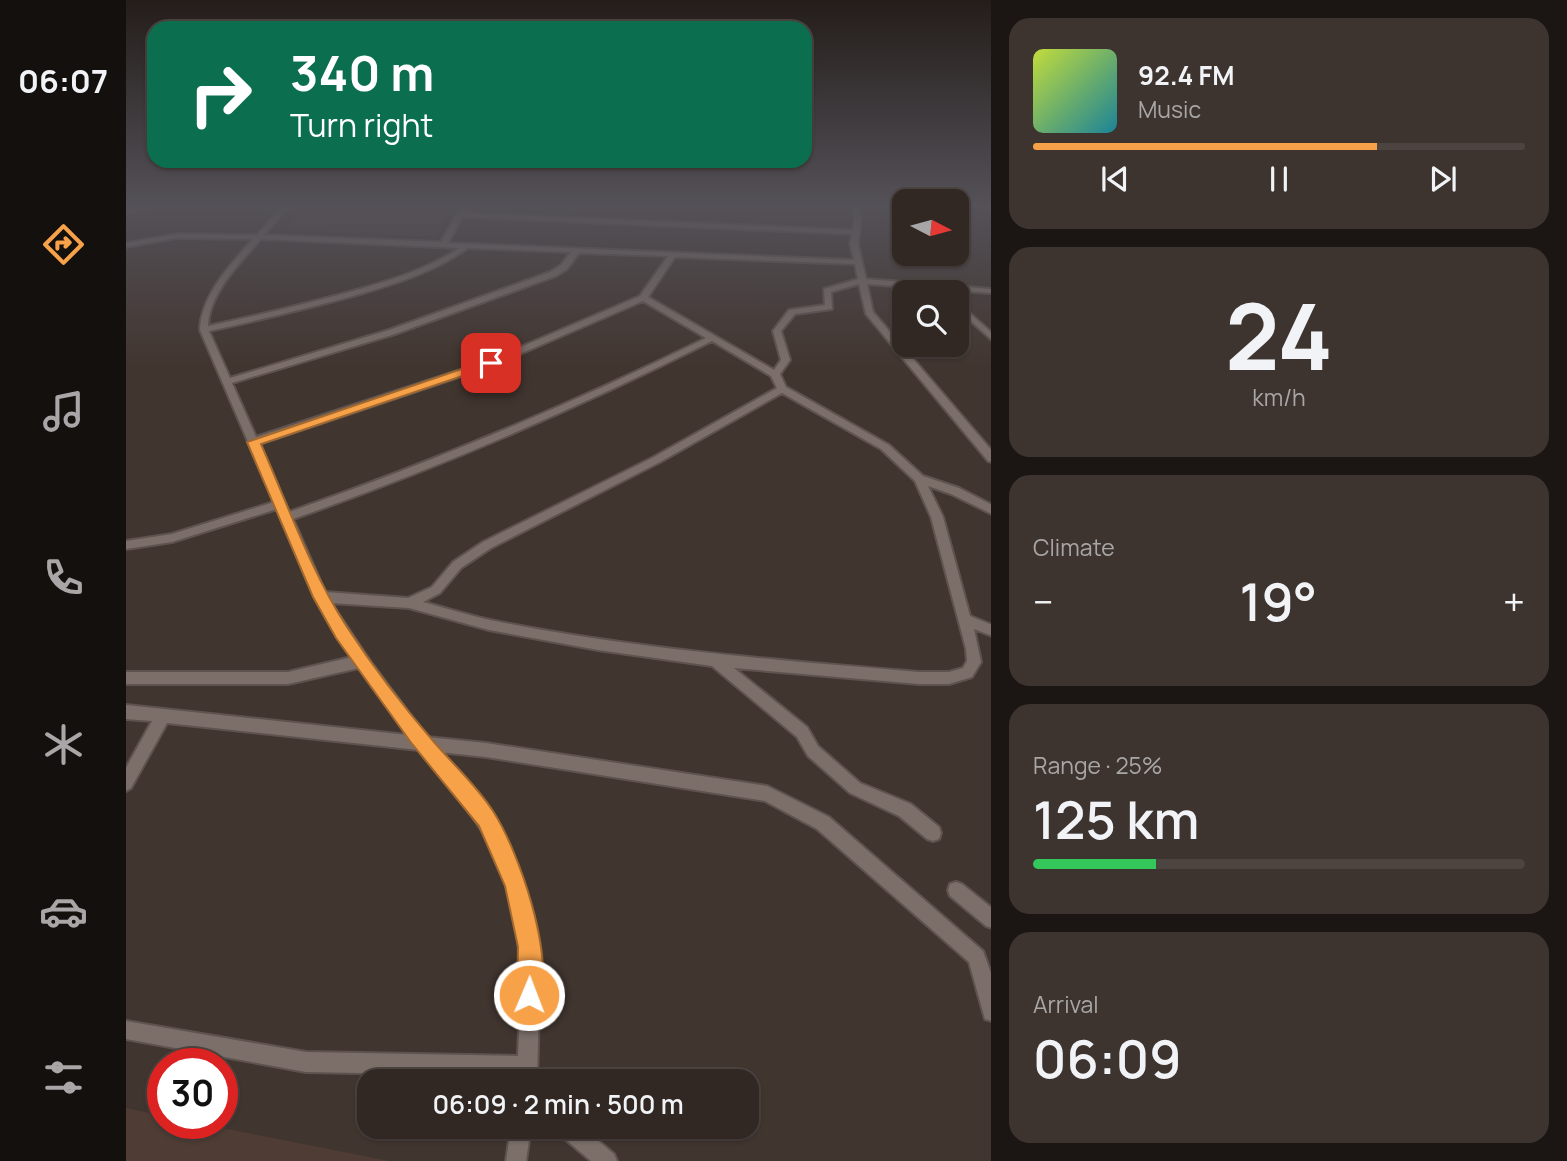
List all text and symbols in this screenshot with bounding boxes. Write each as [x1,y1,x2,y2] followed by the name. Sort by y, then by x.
[290,39,434,106] text: 340 m
[175,49,266,140] icon: right
[1138,57,1234,93] text: 92.4 FM
[18,59,108,103] text: 06:07
[1138,93,1201,125] text: Music
[290,103,433,147] text: Turn right
[1096,160,1134,198] icon: previous
[1260,160,1298,198] icon: pause
[1424,160,1462,198] icon: next
[892,189,970,266] north arrow
[892,189,969,357] map controls
[39,220,88,269] icon: directions
[1225,273,1333,397] text: 24
[892,280,969,357] button: search
[461,333,521,393] pin
[472,344,510,382] icon: arrive
[1252,381,1306,413] text: km/h
[39,387,88,436] icon: music
[1033,531,1115,563] text: Climate
[39,553,88,602] icon: phone
[1239,566,1317,637] text: 19°
[1033,575,1054,627] text: −
[1503,575,1525,627] text: +
[39,720,88,769] icon: climate
[1033,749,1163,781] text: Range · 25%
[1033,784,1199,855] text: 125 km
[39,887,88,936] icon: car
[492,958,566,1032] position arrow
[1033,988,1099,1020] text: Arrival
[1033,1023,1181,1094] text: 06:09
[147,1048,238,1139] speed limit sign: 30
[39,1053,88,1102] icon: filters
[432,1086,684,1122] text: 06:09 · 2 min · 500 m

